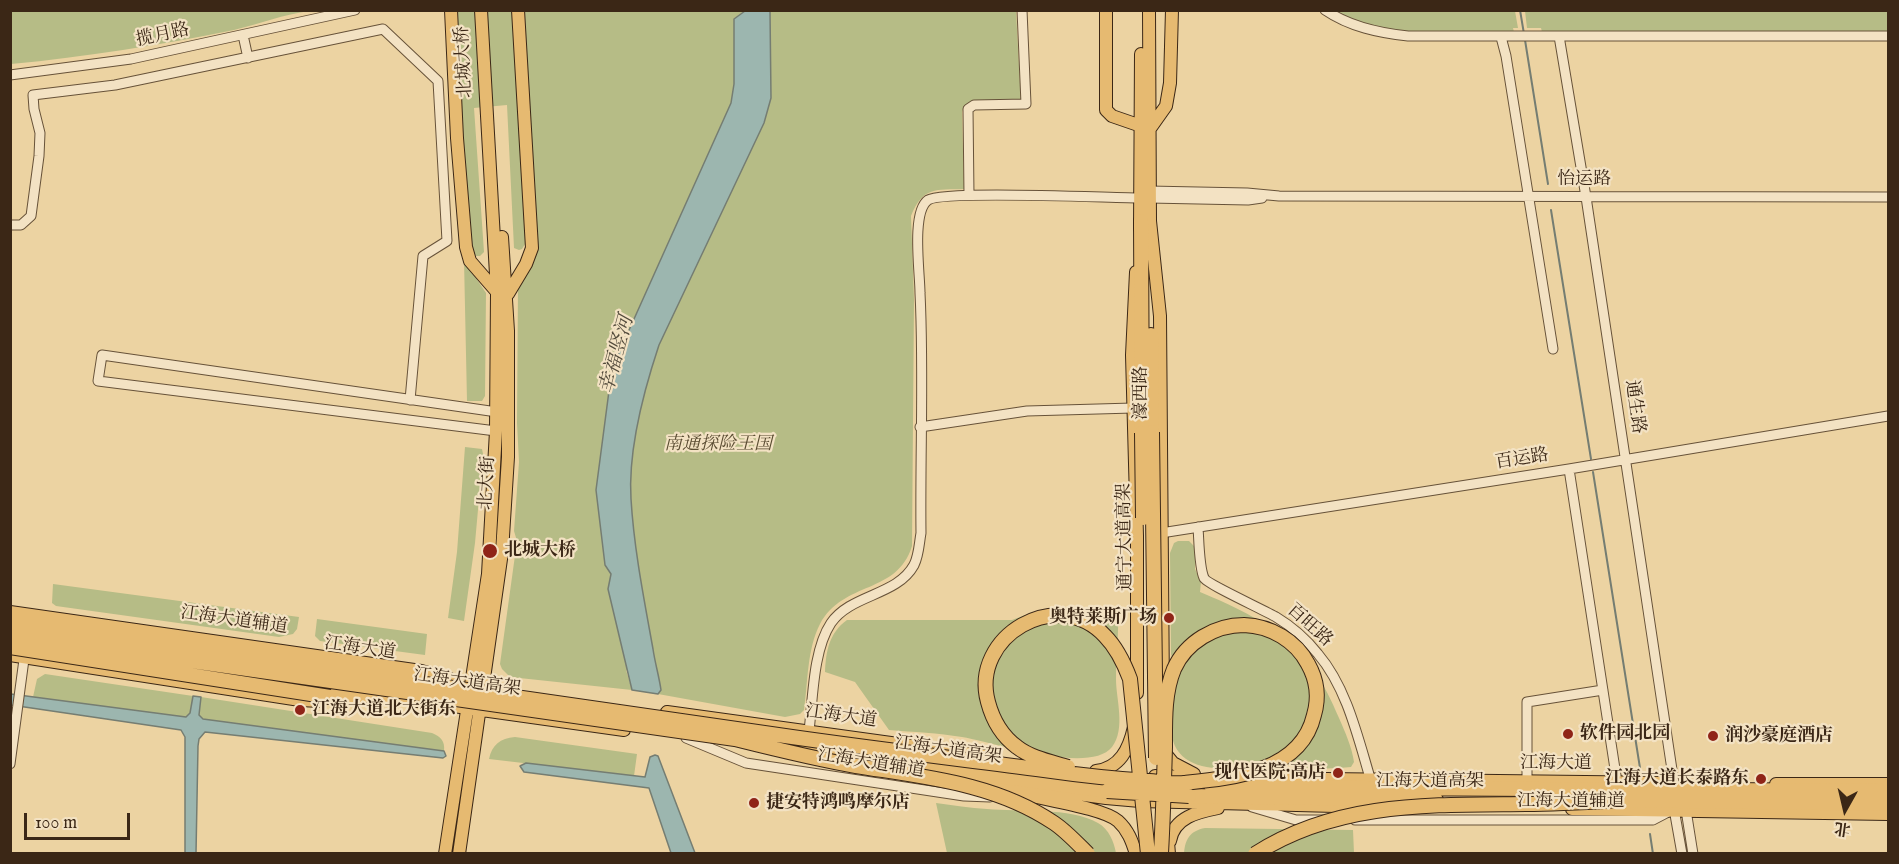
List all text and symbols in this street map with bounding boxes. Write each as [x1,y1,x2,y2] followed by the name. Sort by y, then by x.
[134,20,192,52] street label: 揽月路
[452,25,478,99] street label: 北城大桥
[1557,169,1611,191] street label: 怡运路
[596,313,640,397] water label: 幸福竖河
[1131,366,1153,420] street label: 濠西路
[1620,379,1648,435] street label: 通生路
[664,434,772,456] park label: 南通探险王国
[1494,445,1550,475] street label: 百运路
[476,455,500,511] street label: 北大街
[1114,483,1138,591] street label: 通宁大道高架
[504,540,576,562] place label: 北城大桥
[481,542,499,560] marker: 北城大桥
[1282,600,1336,652] street label: 百旺路
[179,603,289,639] street label: 江海大道辅道
[1049,607,1157,629] place label: 奥特莱斯广场
[1162,611,1176,625] marker: 奥特莱斯广场
[323,633,397,665] street label: 江海大道
[412,665,522,701] street label: 江海大道高架
[312,699,456,721] place label: 江海大道北大街东
[804,701,878,733] street label: 江海大道
[293,703,307,717] marker: 江海大道北大街东
[1580,723,1670,745] place label: 软件园北园
[1725,725,1833,747] place label: 润沙豪庭酒店
[1561,727,1575,741] marker: 软件园北园
[1706,729,1720,743] marker: 润沙豪庭酒店
[893,733,1003,769] street label: 江海大道高架
[816,745,926,783] street label: 江海大道辅道
[1520,753,1592,775] street label: 江海大道
[1214,762,1326,784] place label: 现代医院·高店
[1331,766,1345,780] marker: 现代医院·高店
[1605,768,1749,790] place label: 江海大道长泰路东
[1376,771,1484,793] street label: 江海大道高架
[1754,772,1768,786] marker: 江海大道长泰路东
[1815,780,1875,840] north arrow
[1517,791,1625,813] street label: 江海大道辅道
[766,792,910,814] place label: 捷安特鸿鸣摩尔店
[747,796,761,810] marker: 捷安特鸿鸣摩尔店
[27,801,134,839] scale bar
[35,812,77,835] text: 100 m
[1833,817,1852,839] text: 北

